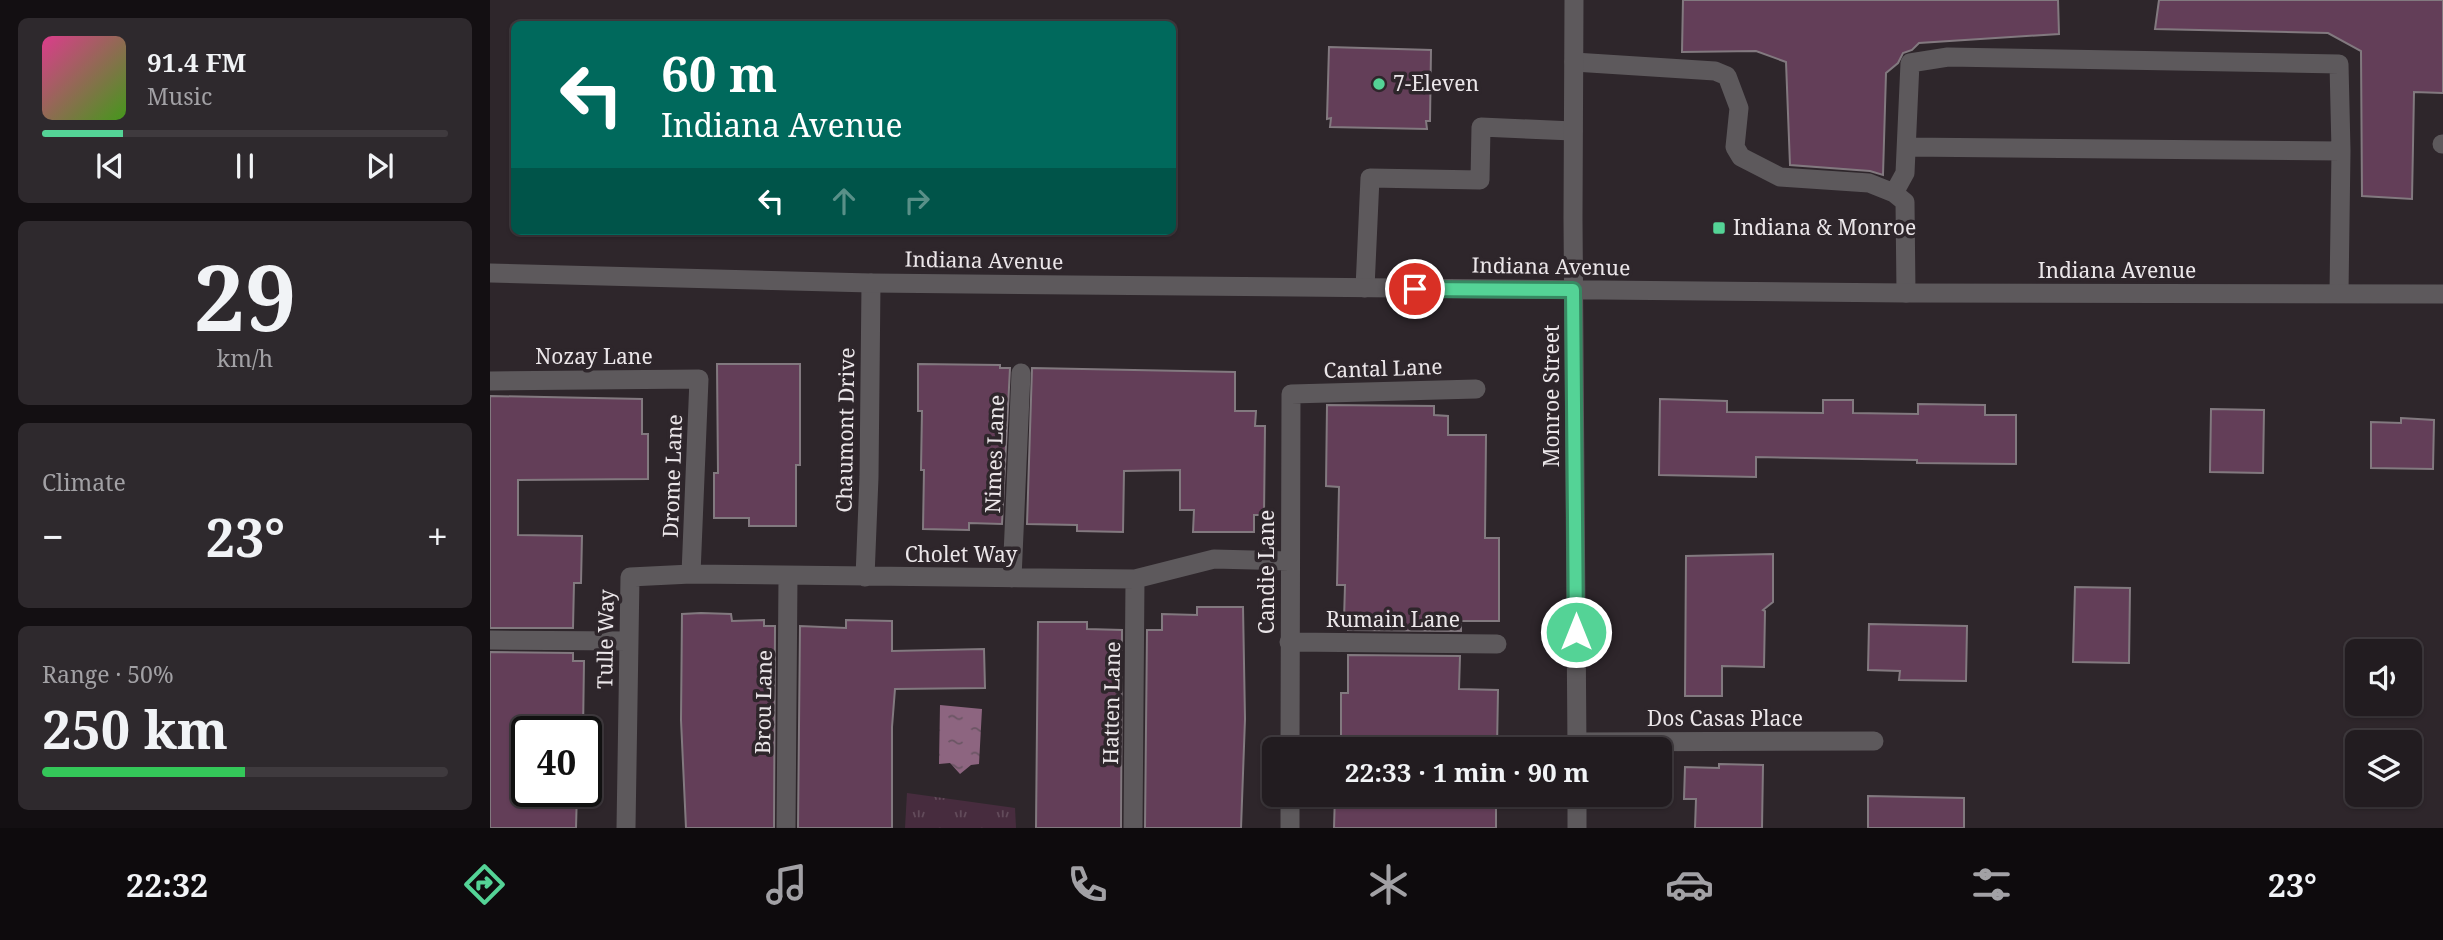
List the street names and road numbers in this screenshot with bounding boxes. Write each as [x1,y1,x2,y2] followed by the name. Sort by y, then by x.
[904,245,1064,275] street label: Indiana Avenue
[1471,251,1631,281] street label: Indiana Avenue
[2038,256,2196,284] street label: Indiana Avenue
[1537,325,1565,467] street label: Monroe Street
[535,342,653,370] street label: Nozay Lane
[830,347,860,513] street label: Chaumont Drive
[1323,352,1443,384] street label: Cantal Lane
[978,394,1010,514] street label: Nimes Lane
[656,414,688,538] street label: Drome Lane
[1252,510,1280,634] street label: Candie Lane
[905,540,1017,568] street label: Cholet Way
[590,589,620,689] street label: Tulle Way
[1326,605,1460,633] street label: Rumain Lane
[1096,641,1126,765] street label: Hatten Lane
[748,650,778,754] street label: Brou Lane
[1647,704,1803,732] street label: Dos Casas Place

